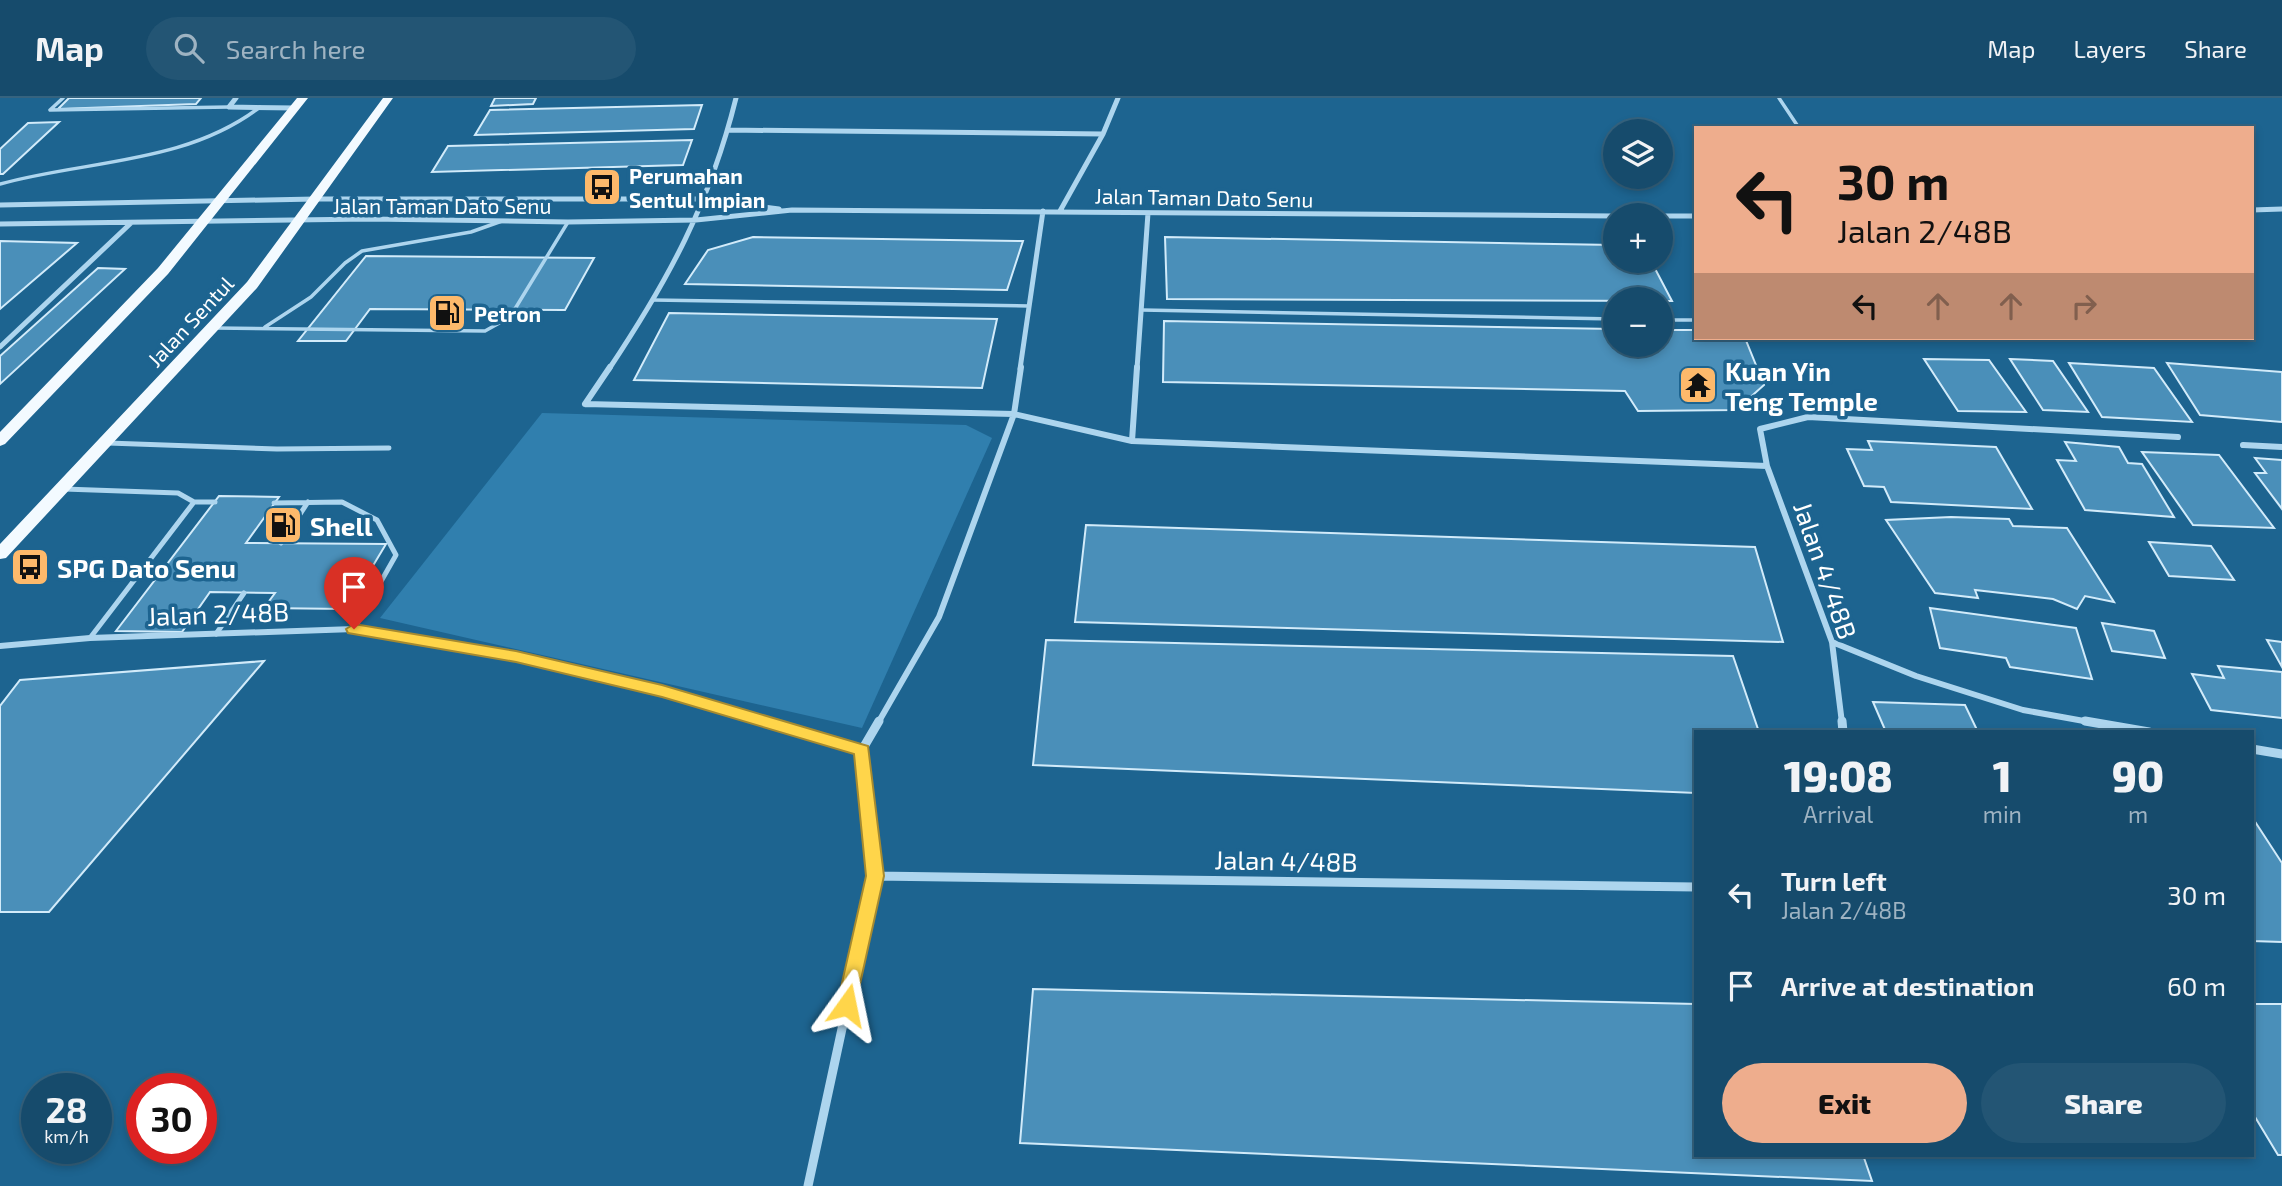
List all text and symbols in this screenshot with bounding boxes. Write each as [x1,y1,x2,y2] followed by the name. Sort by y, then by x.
[146,17,636,80] search box
[35,28,104,68] text: Map
[170,29,208,67] icon: search
[226,33,365,64] text: Search here
[1987,34,2035,63] text: Map
[2073,34,2146,63] text: Layers
[2184,34,2247,63] text: Share
[1603,119,1673,357] map controls
[1603,119,1673,189] button: layers
[1837,151,1949,210] text: 30 m
[1722,154,1813,245] icon: left
[629,163,765,212] place label: Perumahan Sentul Impian
[581,166,623,208] bus stop icon: Perumahan Sentul Impian
[1094,183,1314,211] street label: Jalan Taman Dato Senu
[333,193,551,218] street label: Jalan Taman Dato Senu
[1603,203,1673,273] button: +
[1837,211,2012,249] text: Jalan 2/48B
[142,270,239,372] street label: Jalan Sentul
[1603,287,1673,357] button: −
[1846,287,1884,325] icon: left
[1919,287,1957,325] icon: ahead
[1992,287,2030,325] icon: ahead
[2065,287,2103,325] icon: right
[426,292,468,334] fuel station icon: Petron
[474,301,541,326] place label: Petron
[1725,355,1878,416] place label: Kuan Yin Teng Temple
[1677,364,1719,406] temple icon: Kuan Yin Teng Temple
[1788,497,1864,643] street label: Jalan 4/48B
[262,504,304,546] fuel station icon: Shell
[310,510,373,541] place label: Shell
[9,546,51,588] bus stop icon: SPG Dato Senu
[57,552,236,583] place label: SPG Dato Senu
[324,557,384,629] pin
[335,568,373,606] icon: arrive
[147,595,289,631] street label: Jalan 2/48B
[1784,750,1893,800] text: 19:08
[1993,750,2012,800] text: 1
[2112,750,2164,800] text: 90
[1803,800,1873,828] text: Arrival
[1983,800,2022,828] text: min
[2128,800,2148,828] text: m
[1214,843,1358,877] street label: Jalan 4/48B
[1781,865,1887,896] text: Turn left
[1722,876,1760,914] icon: left
[2167,879,2226,910] text: 30 m
[1781,896,1907,924] text: Jalan 2/48B
[1722,967,1760,1005] icon: arrive
[810,968,884,1042] position arrow
[1781,970,2034,1001] text: Arrive at destination
[2167,970,2226,1001] text: 60 m
[1722,1063,1967,1143] button: Exit
[1981,1063,2226,1143] button: Share
[126,1073,217,1164] speed limit sign: 30
[45,1088,88,1130] text: 28
[44,1125,89,1147] text: km/h

